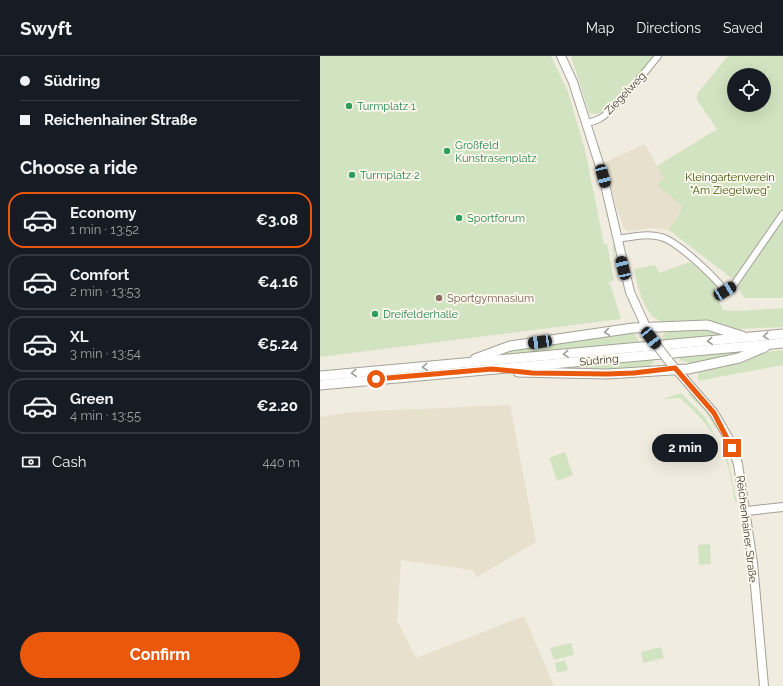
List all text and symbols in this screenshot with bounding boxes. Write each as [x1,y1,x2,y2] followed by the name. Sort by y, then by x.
[20,17,72,39] text: Swyft
[586,20,614,36] text: Map
[636,20,701,36] text: Directions
[723,20,763,36] text: Saved
[727,68,771,112] map controls
[727,68,771,112] button: locate
[602,69,649,117] street label: Ziegelweg
[44,72,100,90] text: Südring
[357,100,416,113] place label: Turmplatz 1
[344,101,354,111] marker: Turmplatz 1
[44,111,197,129] text: Reichenhainer Straße
[455,139,537,165] place label: Großfeld Kunstrasenplatz
[442,146,452,156] marker: Großfeld Kunstrasenplatz
[20,157,138,178] text: Choose a ride
[594,163,612,189] car
[360,169,420,182] place label: Turmplatz 2
[347,170,357,180] marker: Turmplatz 2
[685,171,775,197] park label: Kleingartenverein "Am Ziegelweg"
[22,202,58,238] icon: car
[70,204,137,222] text: Economy
[256,211,298,229] text: €3.08
[467,212,525,225] place label: Sportforum
[454,213,464,223] marker: Sportforum
[70,222,139,237] text: 1 min · 13:52
[614,255,632,281] car
[22,264,58,300] icon: car
[70,266,129,284] text: Comfort
[258,273,298,291] text: €4.16
[712,280,738,302] car
[70,284,141,299] text: 2 min · 13:53
[447,292,534,305] place label: Sportgymnasium
[434,293,444,303] marker: Sportgymnasium
[383,308,459,321] place label: Dreifelderhalle
[370,309,380,319] marker: Dreifelderhalle
[639,325,663,351] car
[22,326,58,362] icon: car
[604,327,610,336] one-way arrow
[70,328,88,346] text: XL
[763,331,769,340] one-way arrow
[527,334,553,350] car
[257,335,298,353] text: €5.24
[707,336,713,345] one-way arrow
[70,346,141,361] text: 3 min · 13:54
[563,349,569,358] one-way arrow
[579,352,619,369] street label: Südring
[422,362,428,371] one-way arrow
[351,368,357,377] one-way arrow
[367,370,385,388] route start
[22,388,58,424] icon: car
[70,390,114,408] text: Green
[257,397,298,415] text: €2.20
[70,408,141,423] text: 4 min · 13:55
[652,434,718,462] callout: 2 min
[723,439,741,457] route end
[668,440,702,455] text: 2 min
[20,451,42,473] icon: cash
[52,453,86,471] text: Cash
[263,455,300,470] text: 440 m
[733,475,760,584] street label: Reichenhainer Straße
[20,632,300,678] button: Confirm

